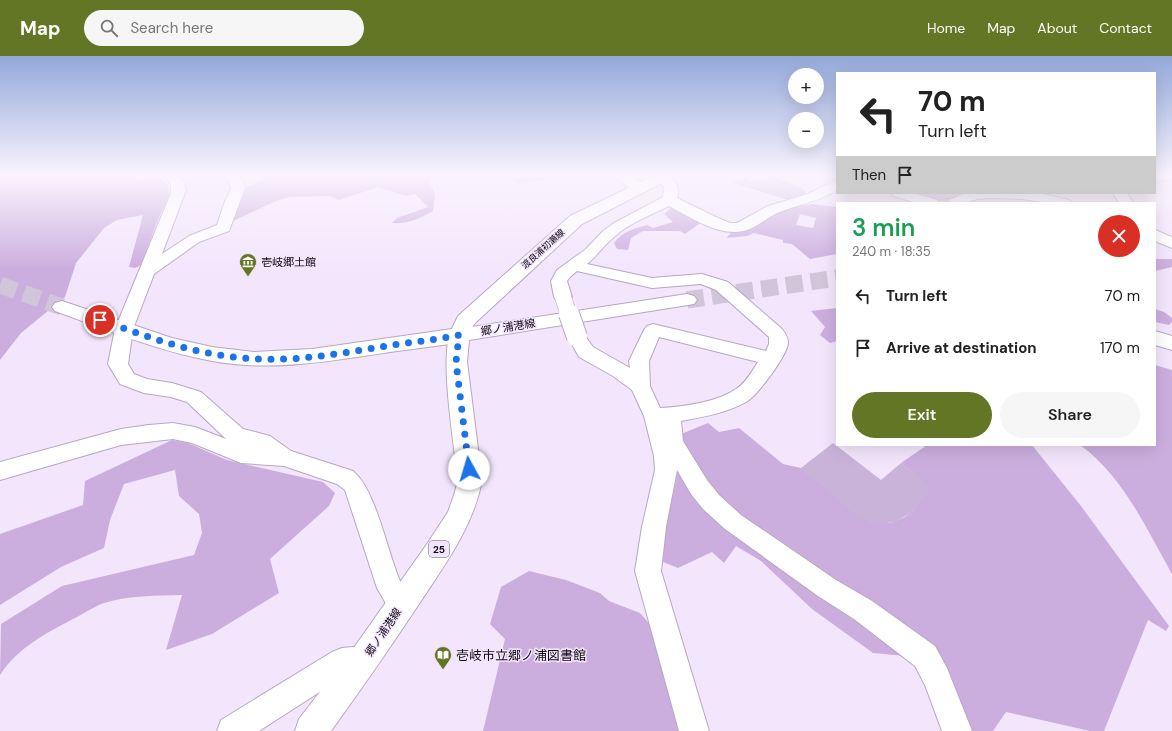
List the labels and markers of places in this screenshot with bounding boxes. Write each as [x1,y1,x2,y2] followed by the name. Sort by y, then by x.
[238,252,258,277] museum icon: 壱岐郷土館
[261,255,316,269] place label: 壱岐郷土館
[83,303,117,337] pin
[433,645,453,670] library icon: 壱岐市立郷ノ浦図書館
[456,647,586,664] place label: 壱岐市立郷ノ浦図書館

